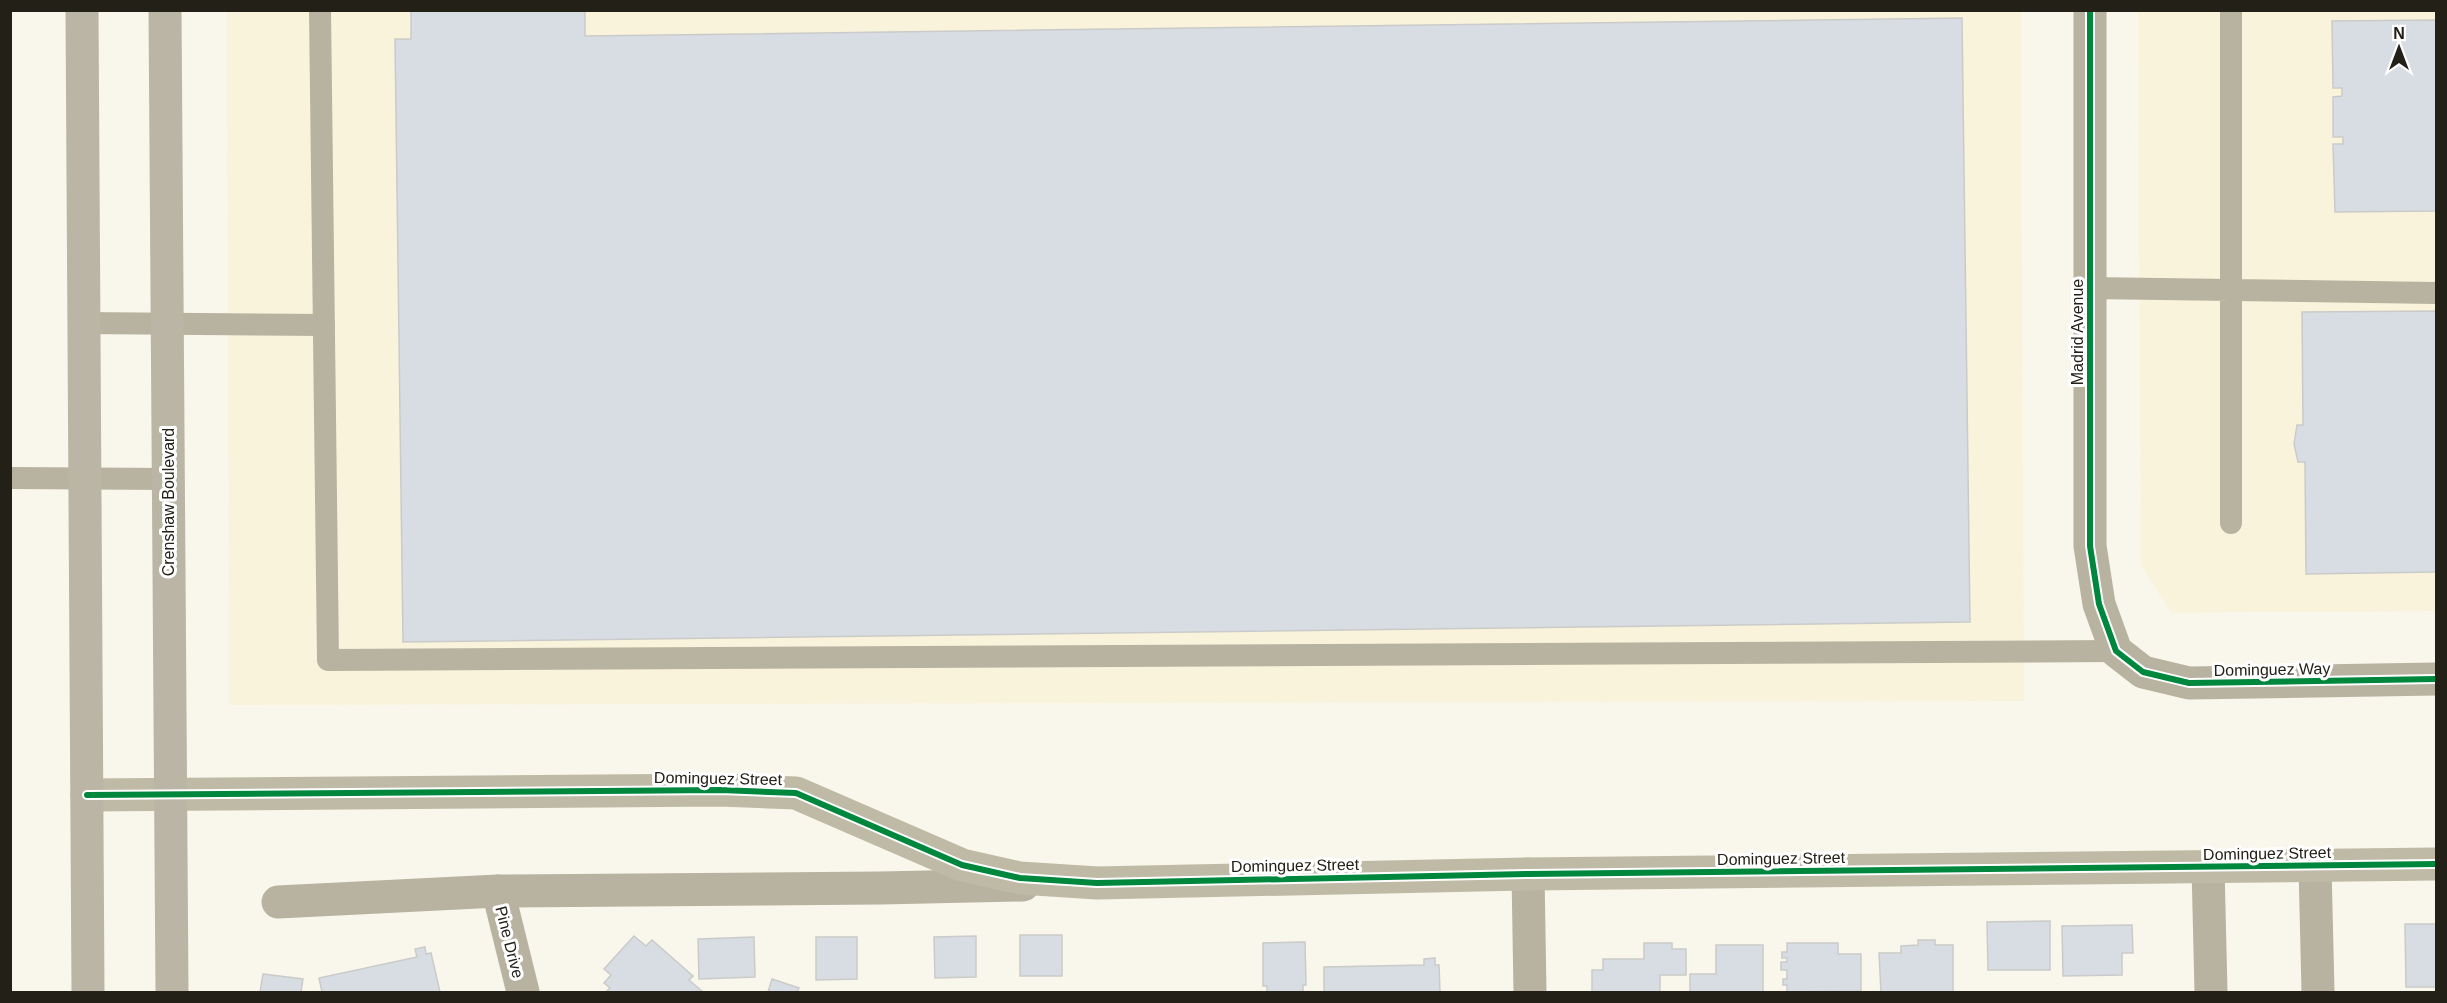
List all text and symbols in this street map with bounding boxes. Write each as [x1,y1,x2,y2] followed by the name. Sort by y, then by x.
[2369,18,2429,78] north arrow
[2393,25,2405,42] text: N
[2069,279,2086,385] street label: Madrid Avenue
[160,428,177,576] street label: Crenshaw Boulevard
[2213,660,2331,679] street label: Dominguez Way
[654,769,783,788] street label: Dominguez Street
[2203,844,2332,863] street label: Dominguez Street
[1717,849,1846,868] street label: Dominguez Street
[1231,856,1360,875] street label: Dominguez Street
[492,904,527,980] street label: Pine Drive

